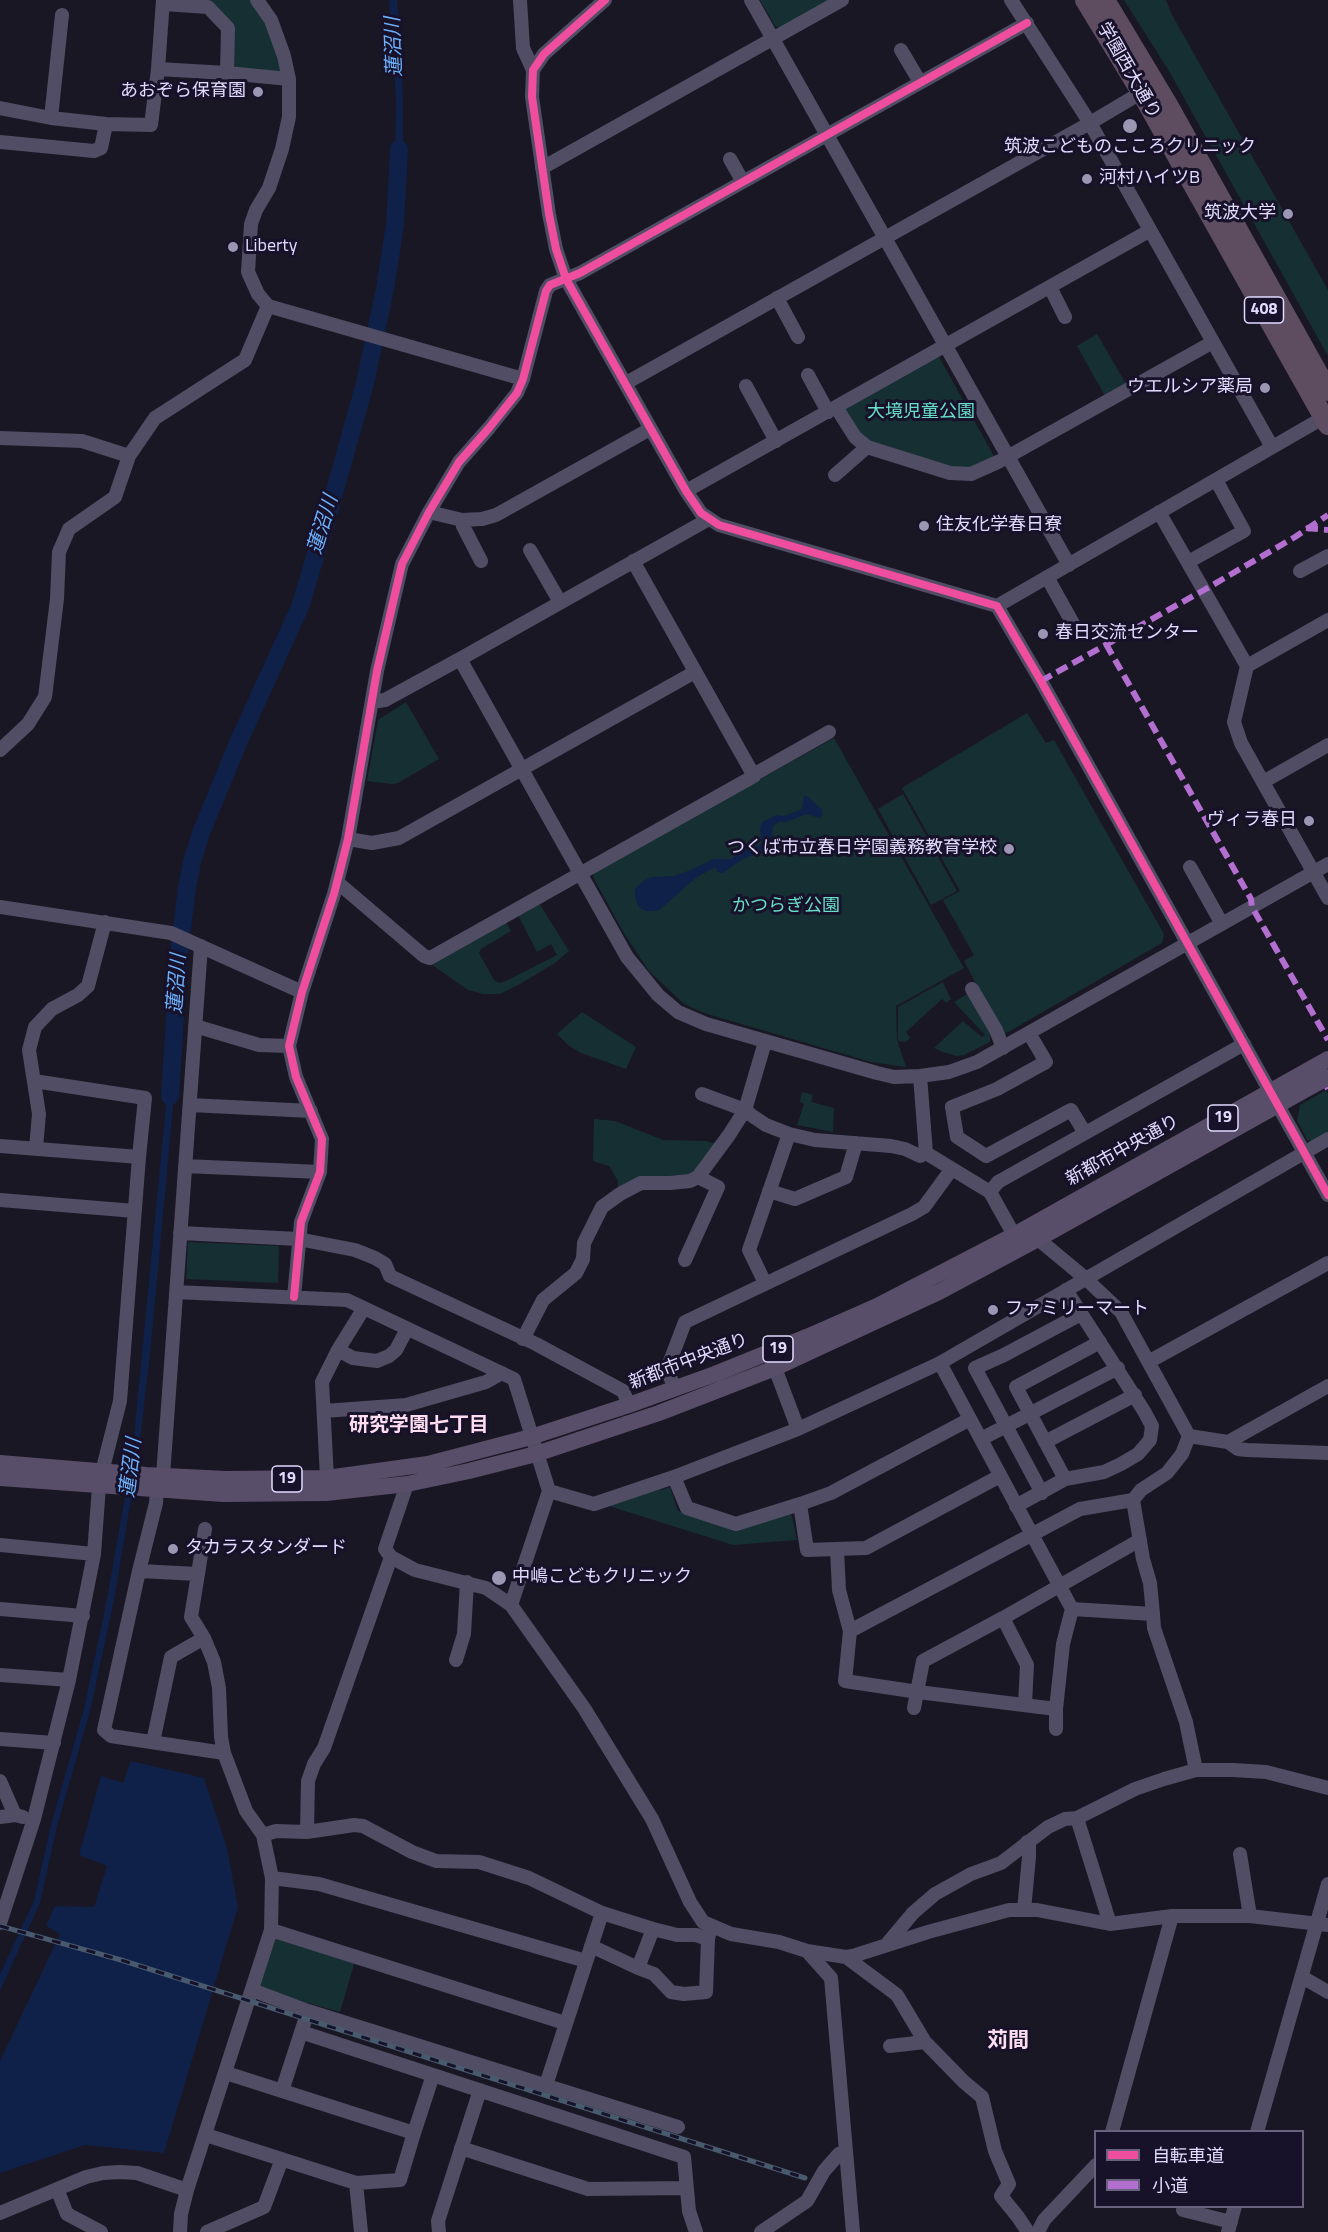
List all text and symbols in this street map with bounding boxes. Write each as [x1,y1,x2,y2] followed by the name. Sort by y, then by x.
[382,17,408,77] water label: 蓮沼川
[1092,19,1164,123] street label: 学園西大通り
[120,81,246,103] place label: あおぞら保育園
[251,85,265,99] marker: あおぞら保育園
[1121,117,1139,135] marker: 筑波こどものこころクリニック
[1004,137,1256,159] place label: 筑波こどものこころクリニック
[1099,168,1200,190] place label: 河村ハイツB
[1080,172,1094,186] marker: 河村ハイツB
[1204,203,1276,225] place label: 筑波大学
[1281,207,1295,221] marker: 筑波大学
[245,236,297,258] place label: Liberty
[226,240,240,254] marker: Liberty
[1244,297,1284,323] road number: 408
[1127,377,1253,399] place label: ウエルシア薬局
[1258,381,1272,395] marker: ウエルシア薬局
[867,402,975,424] park label: 大境児童公園
[304,493,344,557] water label: 蓮沼川
[936,515,1062,537] place label: 住友化学春日寮
[917,519,931,533] marker: 住友化学春日寮
[1055,623,1199,645] place label: 春日交流センター
[1036,627,1050,641] marker: 春日交流センター
[1207,810,1297,832] place label: ヴィラ春日
[1302,814,1316,828] marker: ヴィラ春日
[727,838,997,860] place label: つくば市立春日学園義務教育学校
[1002,842,1016,856] marker: つくば市立春日学園義務教育学校
[732,896,840,918] park label: かつらぎ公園
[164,953,192,1015] water label: 蓮沼川
[1208,1105,1238,1131] road number: 19
[1063,1111,1183,1191] street label: 新都市中央通り
[1005,1299,1149,1321] place label: ファミリーマート
[986,1303,1000,1317] marker: ファミリーマート
[626,1329,752,1395] street label: 新都市中央通り
[763,1336,793,1362] road number: 19
[349,1414,489,1438] district label: 研究学園七丁目
[116,1437,148,1499] water label: 蓮沼川
[272,1466,302,1492] road number: 19
[185,1538,347,1560] place label: タカラスタンダード
[166,1542,180,1556] marker: タカラスタンダード
[512,1567,692,1589] place label: 中嶋こどもクリニック
[490,1569,508,1587] marker: 中嶋こどもクリニック
[987,2029,1029,2055] district label: 苅間
[1094,2130,1304,2208] legend
[1152,2142,1224,2169] text: 自転車道
[1152,2172,1188,2199] text: 小道

